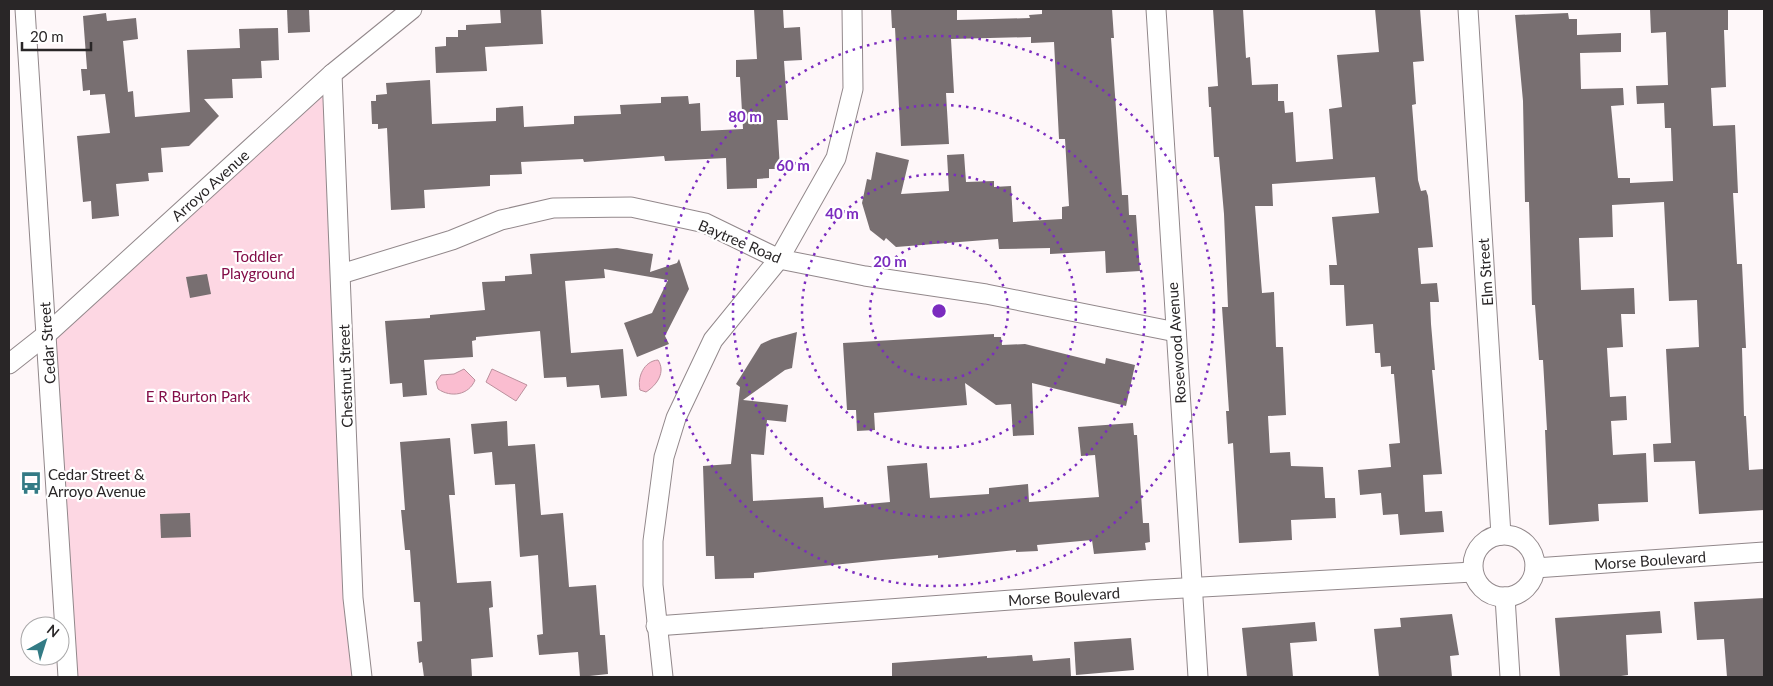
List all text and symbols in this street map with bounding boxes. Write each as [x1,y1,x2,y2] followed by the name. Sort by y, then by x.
[22,20,91,52] scale bar
[30,27,64,45] text: 20 m
[728,107,762,125] text: 80 m
[168,145,253,224] street label: Arroyo Avenue
[776,156,810,174] text: 60 m
[825,204,859,222] text: 40 m
[696,216,784,266] street label: Baytree Road
[1474,237,1496,306] street label: Elm Street
[221,247,295,282] park label: Toddler Playground
[873,252,907,270] text: 20 m
[1163,282,1189,404] street label: Rosewood Avenue
[35,301,59,385] street label: Cedar Street
[930,302,948,320] centre of rings
[334,323,356,428] street label: Chestnut Street
[146,387,251,405] park label: E R Burton Park
[48,465,146,500] place label: Cedar Street & Arroyo Avenue
[18,470,44,496] bus stop icon: Cedar Street & Arroyo Avenue
[1593,547,1707,573] street label: Morse Boulevard
[1007,583,1121,609] street label: Morse Boulevard
[20,616,70,666] north arrow
[44,621,63,641] text: N

